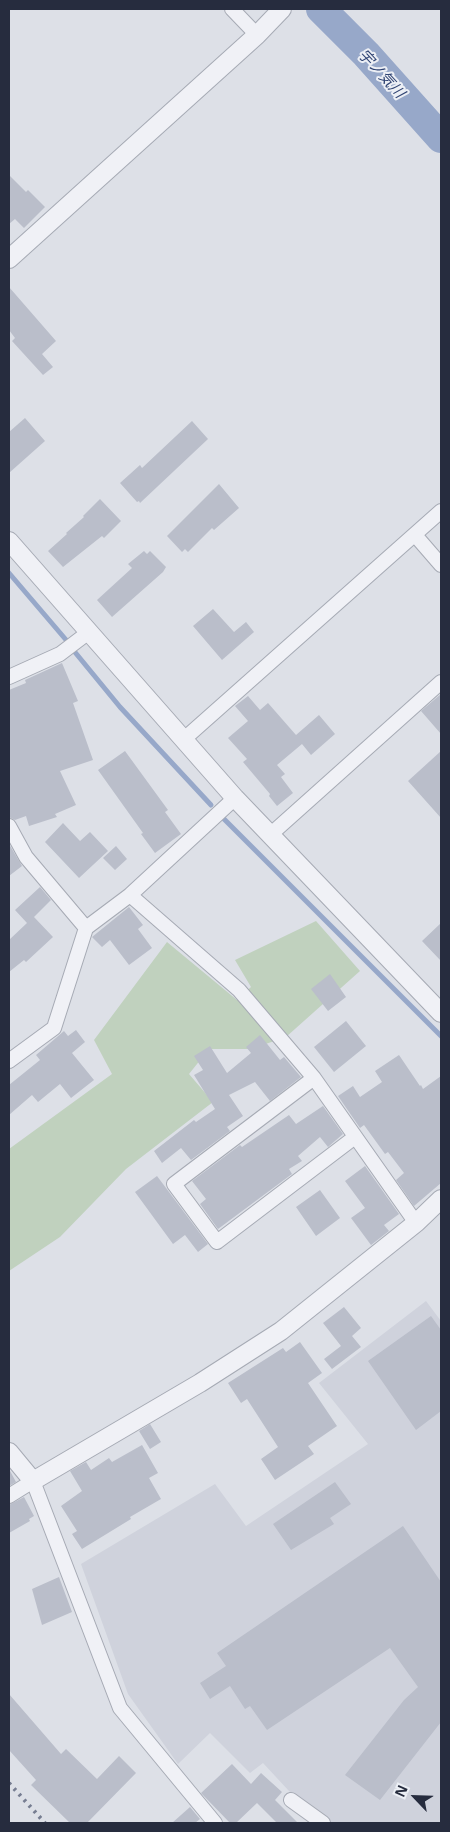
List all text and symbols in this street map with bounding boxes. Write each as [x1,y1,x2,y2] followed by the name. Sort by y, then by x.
[354,46,408,102] water label: 宇ノ気川
[390,1772,440,1822] north arrow
[390,1782,412,1800] text: N

